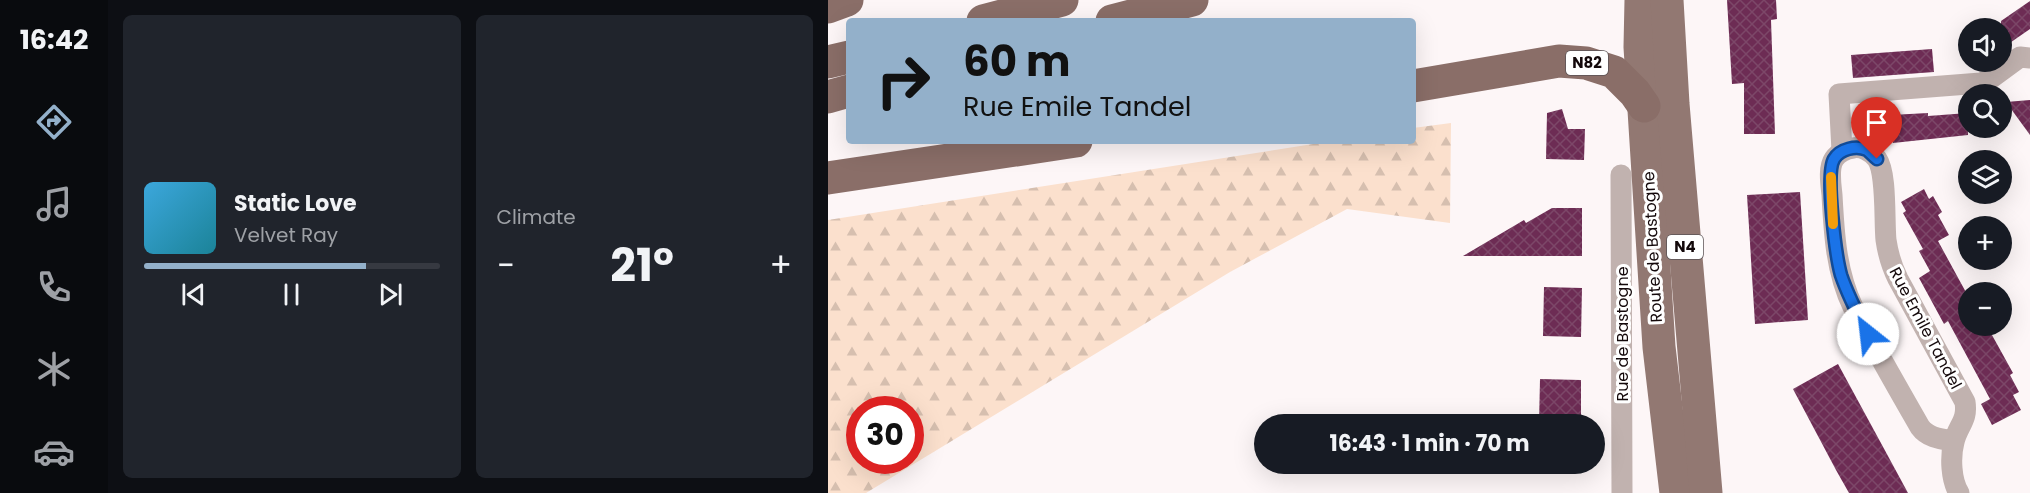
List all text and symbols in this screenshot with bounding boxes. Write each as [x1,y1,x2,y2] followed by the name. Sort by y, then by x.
[1958,18,2012,336] map controls
[1958,18,2012,72] button: sound
[20,21,88,58] text: 16:42
[963,32,1071,91] text: 60 m
[864,42,942,120] icon: right
[1566,51,1608,75] road number: N82
[1958,84,2012,138] button: search
[963,88,1191,125] text: Rue Emile Tandel
[1851,97,1902,159] pin
[33,101,75,143] icon: directions
[1860,106,1893,139] icon: arrive
[1958,150,2012,204] button: layers
[1637,171,1668,323] street label: Route de Bastogne
[33,183,75,225] icon: music
[234,188,357,219] text: Static Love
[497,203,576,231] text: Climate
[1958,216,2012,270] button: +
[234,221,338,249] text: Velvet Ray
[610,234,674,297] text: 21°
[1667,235,1703,259] road number: N4
[497,242,515,289] text: −
[769,242,792,289] text: +
[1884,263,1967,393] street label: Rue Emile Tandel
[33,266,75,308] icon: phone
[1611,266,1634,402] street label: Rue de Bastogne
[177,278,210,311] icon: previous
[275,278,308,311] icon: pause
[374,278,407,311] icon: next
[1958,282,2012,336] button: −
[1836,302,1900,366] position arrow
[33,348,75,390] icon: climate
[846,396,924,474] speed limit sign: 30
[1329,428,1530,459] text: 16:43 · 1 min · 70 m
[33,431,75,473] icon: car

